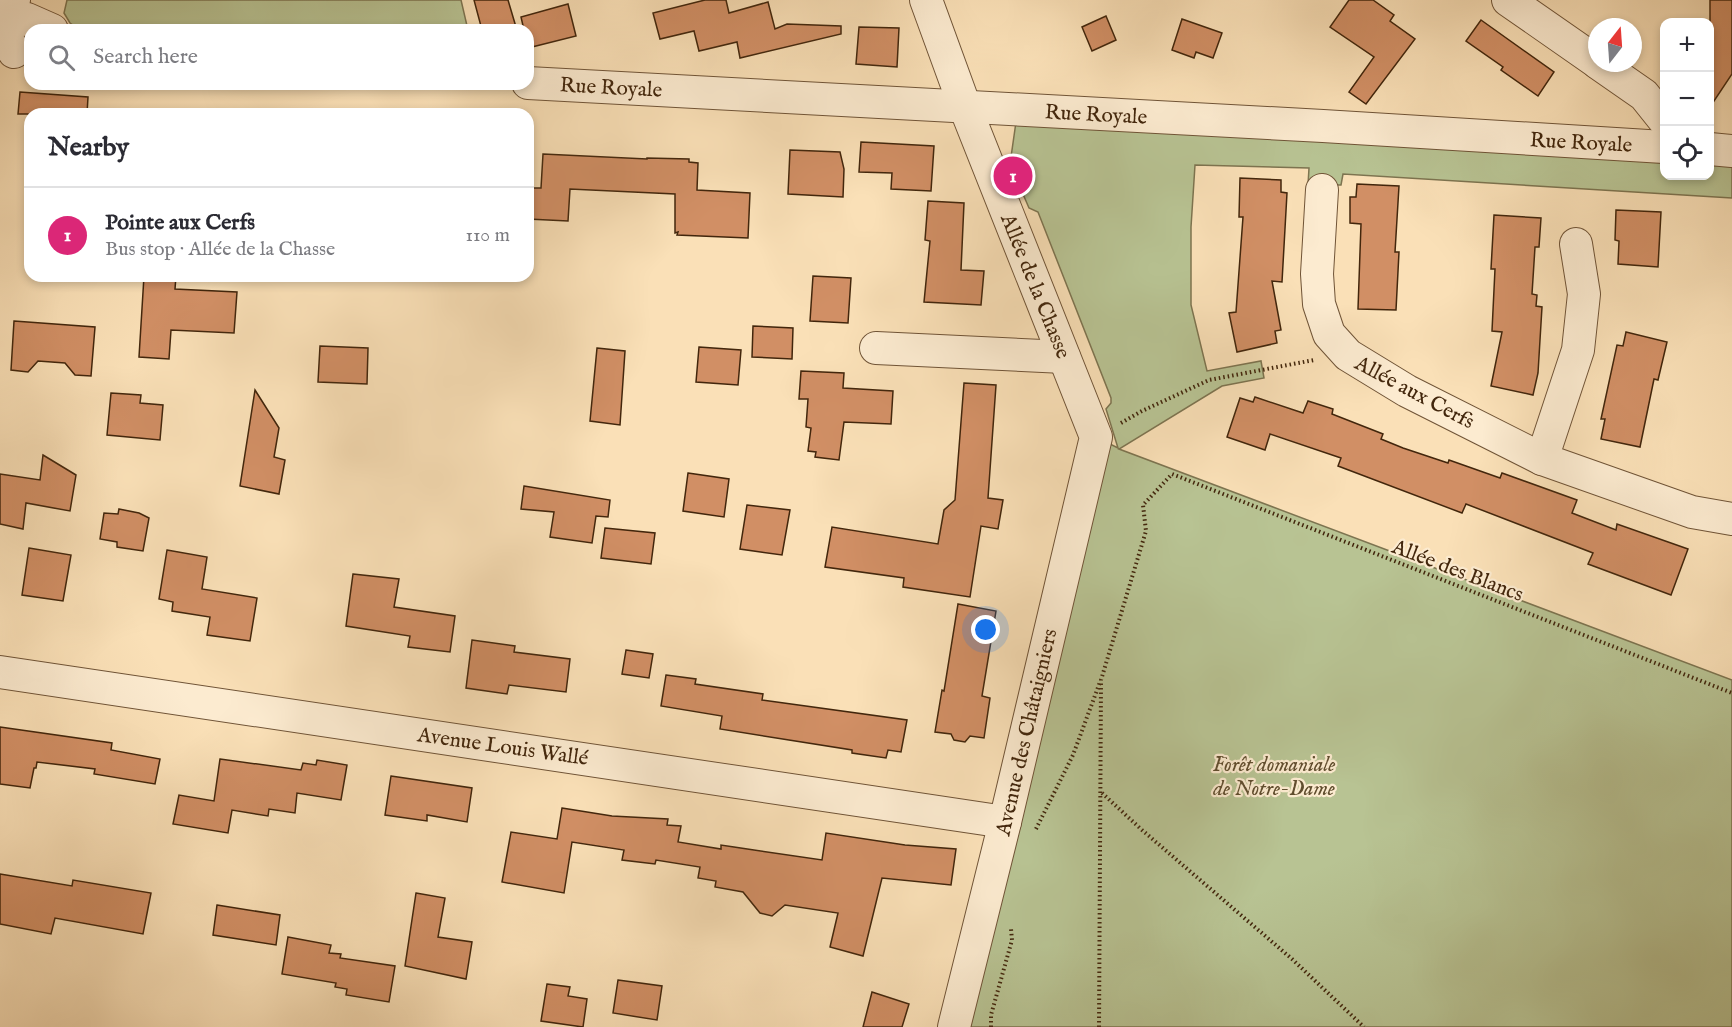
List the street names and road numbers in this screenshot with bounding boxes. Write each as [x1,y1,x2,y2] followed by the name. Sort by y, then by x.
[559,72,663,105] street label: Rue Royale
[1044,99,1148,132] street label: Rue Royale
[1529,127,1633,160] street label: Rue Royale
[993,209,1076,363] street label: Allée de la Chasse
[1349,350,1479,436] street label: Allée aux Cerfs
[1387,534,1527,609] street label: Allée des Blancs
[990,626,1064,839] street label: Avenue des Châtaigniers
[415,722,590,773] street label: Avenue Louis Wallé

